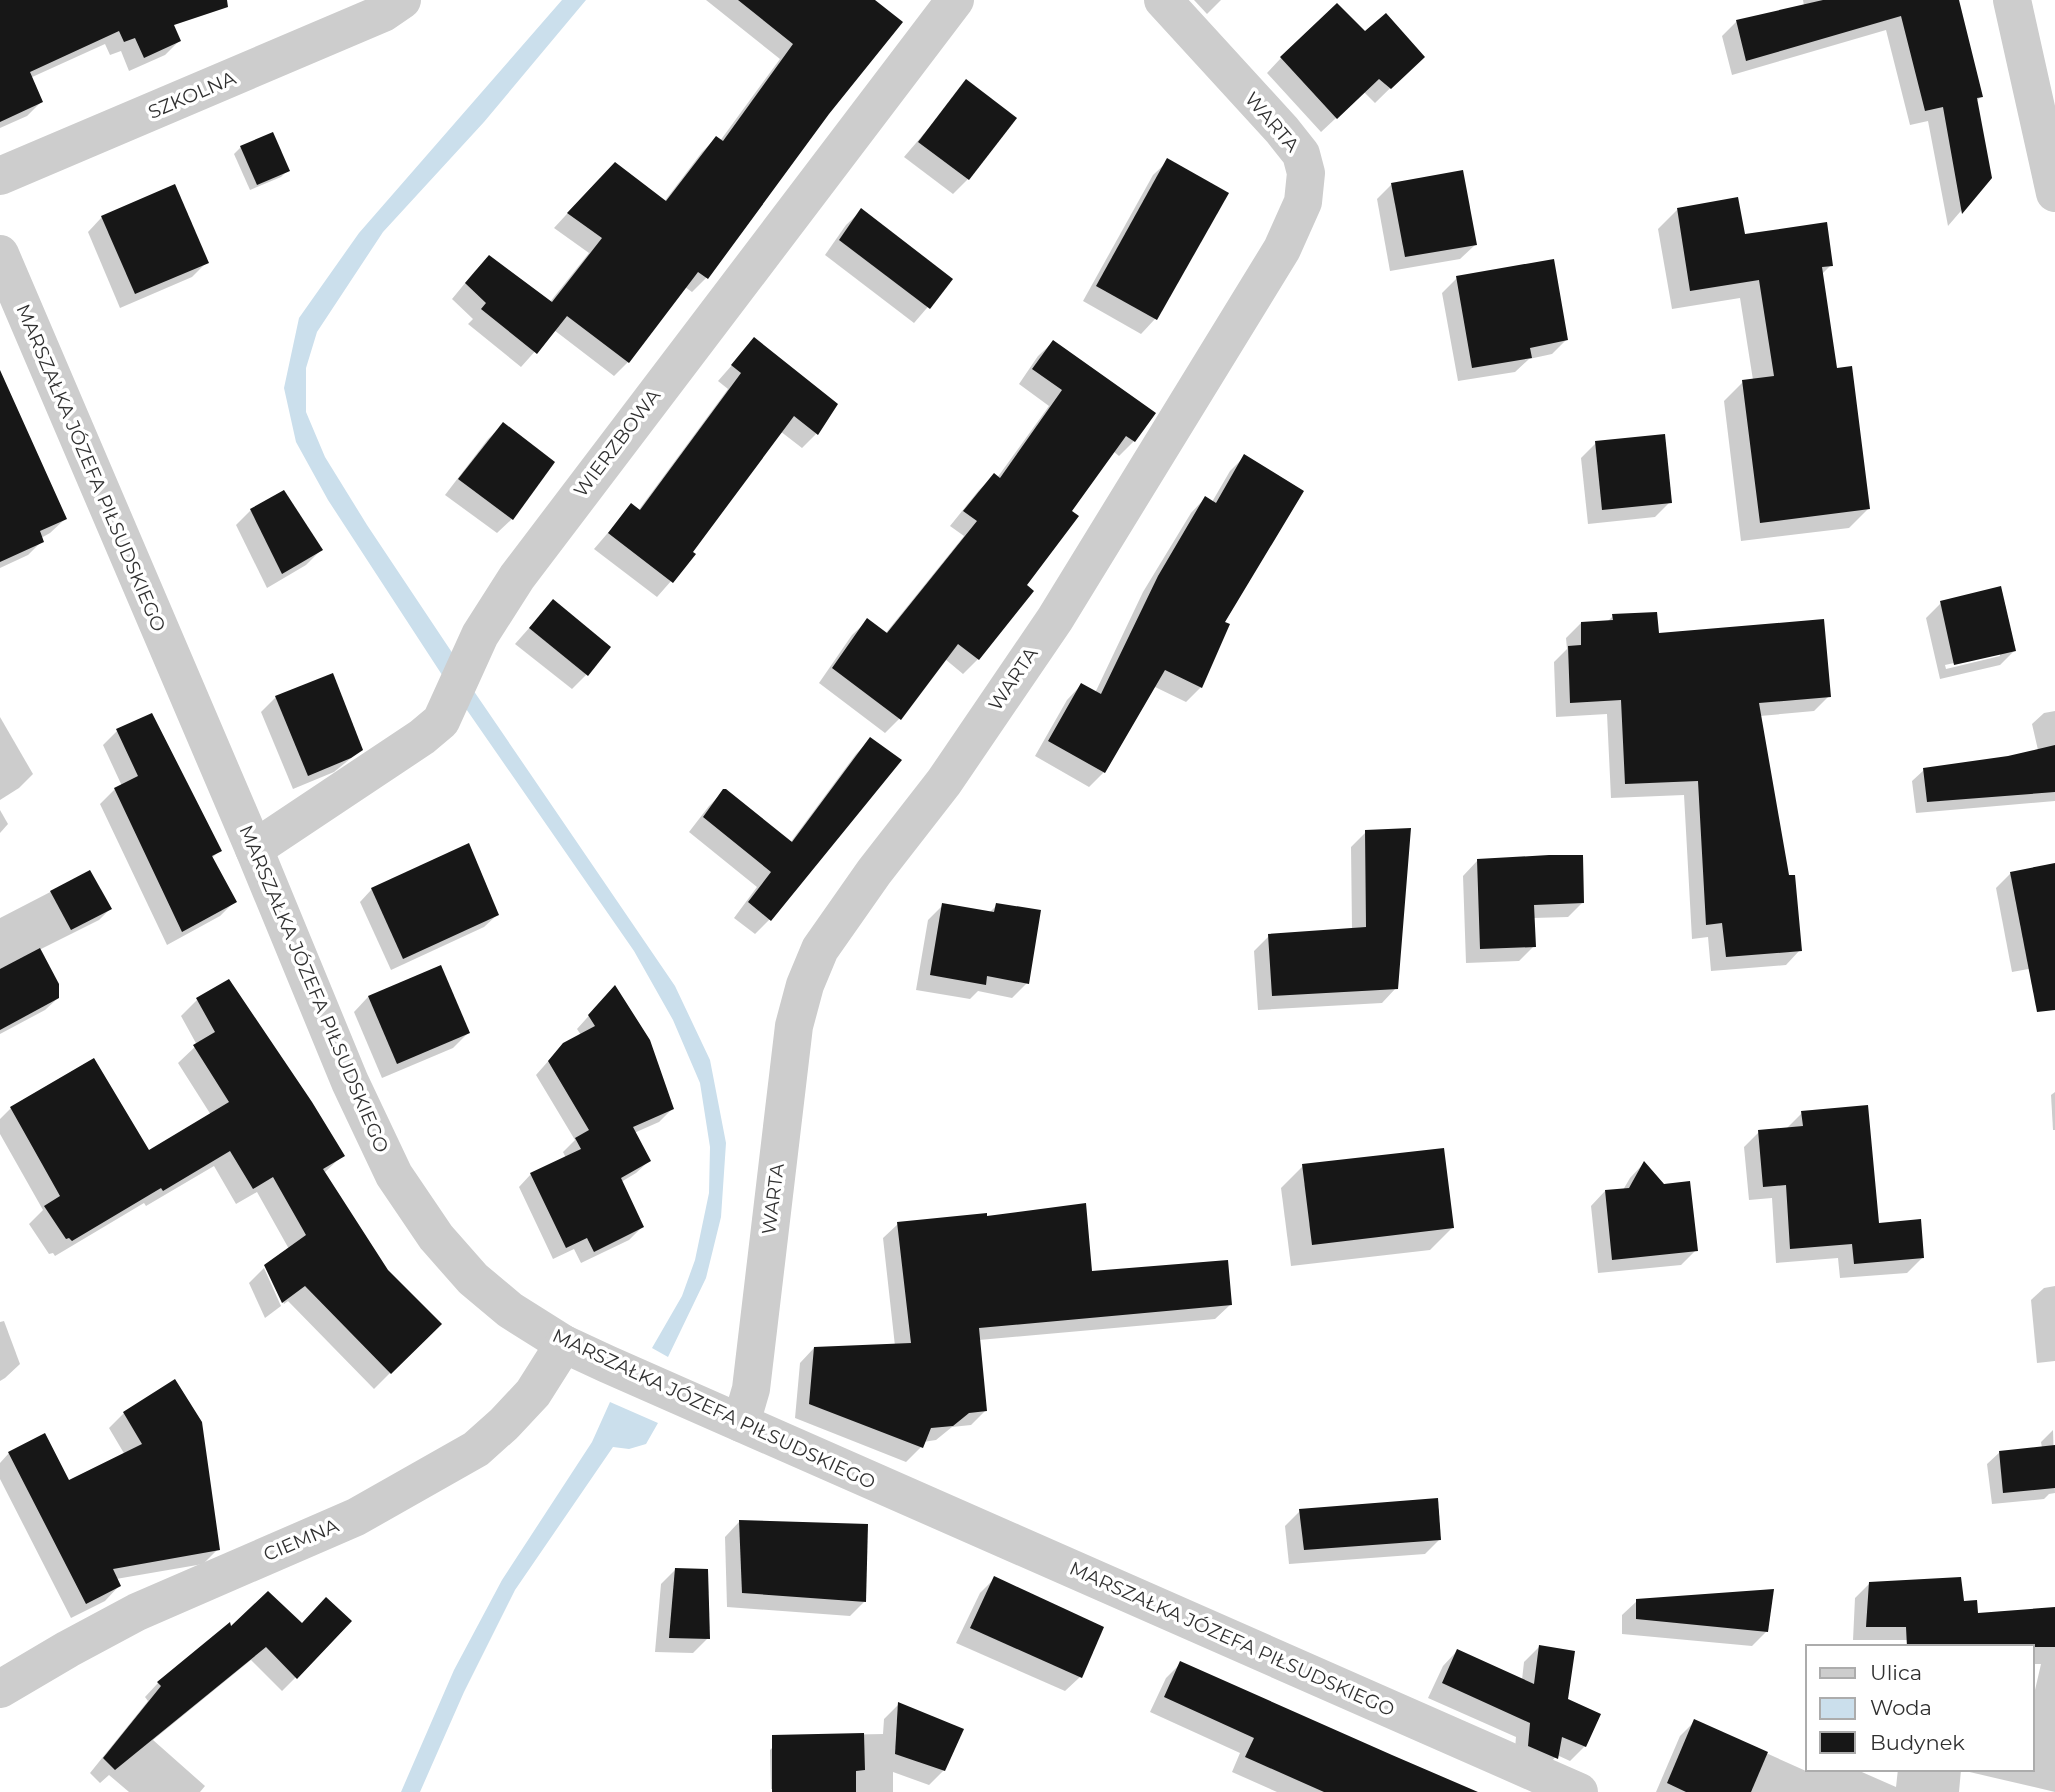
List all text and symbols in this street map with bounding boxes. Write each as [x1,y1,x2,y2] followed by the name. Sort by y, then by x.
[145,66,240,124] street label: SZKOLNA
[1240,87,1304,157] street label: WARTA
[11,301,171,635] street label: MARSZAŁKA JÓZEFA PIŁSUDSKIEGO
[569,384,665,502] street label: WIERZBOWA
[983,643,1043,715] street label: WARTA
[234,822,394,1156] street label: MARSZAŁKA JÓZEFA PIŁSUDSKIEGO
[757,1162,789,1236] street label: WARTA
[549,1324,879,1494] street label: MARSZAŁKA JÓZEFA PIŁSUDSKIEGO
[260,1514,342,1566] street label: CIEMNA
[1066,1557,1398,1721] street label: MARSZAŁKA JÓZEFA PIŁSUDSKIEGO
[1806,1645,2034,1771] legend
[1870,1660,1922,1685] text: Ulica
[1870,1695,1932,1720] text: Woda
[1870,1730,1965,1755] text: Budynek

